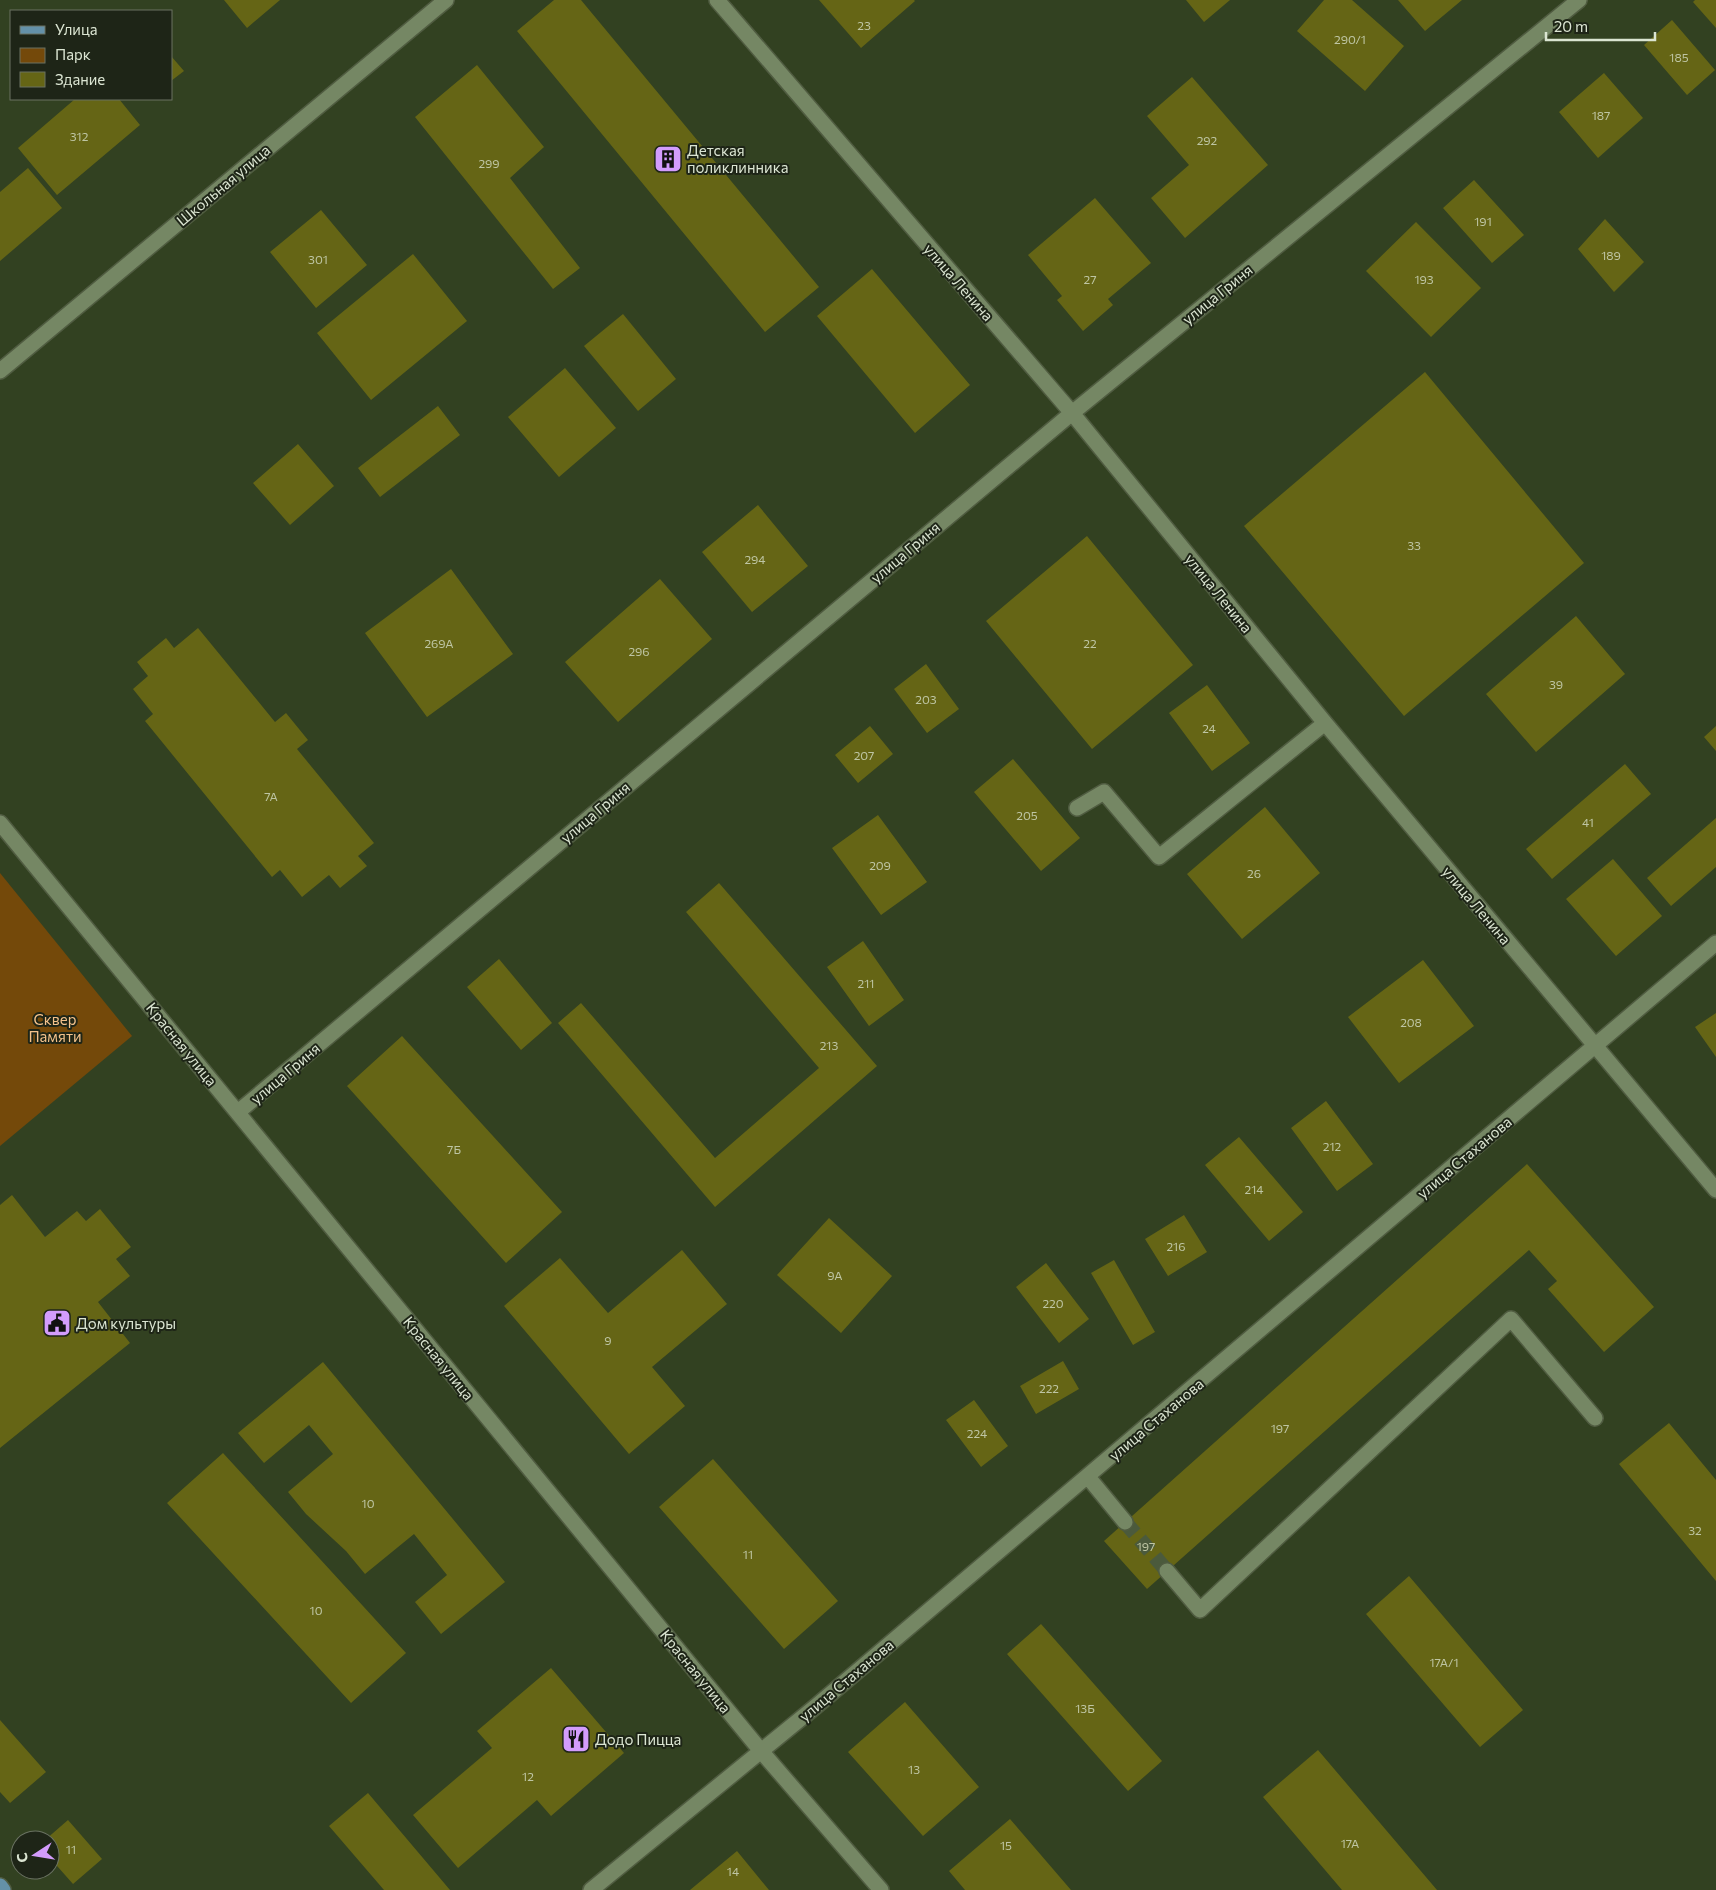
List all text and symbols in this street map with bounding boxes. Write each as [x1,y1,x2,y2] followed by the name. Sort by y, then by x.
[10,10,172,100] legend
[1546,10,1655,42] scale bar
[1554,17,1588,35] text: 20 m
[857,18,871,32] house number: 23
[55,20,97,38] text: Улица
[1334,32,1366,46] house number: 290/1
[55,45,91,63] text: Парк
[1669,50,1689,64] house number: 185
[55,70,105,88] text: Здание
[1592,108,1610,122] house number: 187
[70,129,89,143] house number: 312
[1197,133,1218,147] house number: 292
[173,141,273,229] street label: Школьная улица
[687,141,788,176] place label: Детская поликлинника
[653,144,683,174] building icon: Детская поликлинника
[478,156,500,170] house number: 299
[1474,214,1492,228] house number: 191
[921,240,997,324] street label: улица Ленина
[1601,248,1621,262] house number: 189
[308,252,328,266] house number: 301
[1178,260,1256,328] street label: улица Гриня
[1084,272,1096,286] house number: 27
[1414,272,1434,286] house number: 193
[867,518,943,586] street label: улица Гриня
[1407,538,1421,552] house number: 33
[1182,550,1256,636] street label: улица Ленина
[744,552,766,566] house number: 294
[424,636,454,650] house number: 269А
[1083,636,1097,650] house number: 22
[628,644,650,658] house number: 296
[1549,677,1563,691] house number: 39
[915,692,937,706] house number: 203
[1202,721,1216,735] house number: 24
[854,748,874,762] house number: 207
[557,778,633,846] street label: улица Гриня
[264,789,278,803] house number: 7А
[1016,808,1038,822] house number: 205
[1582,815,1594,829] house number: 41
[869,858,891,872] house number: 209
[1439,862,1515,948] street label: улица Ленина
[1247,866,1261,880] house number: 26
[858,976,874,990] house number: 211
[143,999,221,1089] street label: Красная улица
[28,1010,82,1045] park label: Сквер Памяти
[1400,1015,1422,1029] house number: 208
[820,1038,838,1052] house number: 213
[247,1039,323,1107] street label: улица Гриня
[1413,1112,1515,1202] street label: улица Стаханова
[1323,1139,1342,1153] house number: 212
[447,1142,461,1156] house number: 7Б
[1245,1182,1263,1196] house number: 214
[1166,1239,1186,1253] house number: 216
[827,1268,843,1282] house number: 9А
[1042,1296,1064,1310] house number: 220
[42,1308,72,1338] public building icon: Дом культуры
[400,1313,478,1403] street label: Красная улица
[76,1314,176,1332] place label: Дом культуры
[604,1333,612,1347] house number: 9
[1105,1374,1207,1464] street label: улица Стаханова
[1039,1381,1059,1395] house number: 222
[1271,1421,1289,1435] house number: 197
[967,1426,987,1440] house number: 224
[362,1496,375,1510] house number: 10
[1688,1523,1702,1537] house number: 32
[1137,1539,1155,1553] house number: 197
[743,1547,753,1561] house number: 11
[310,1603,323,1617] house number: 10
[657,1626,735,1716] street label: Красная улица
[795,1635,897,1725] street label: улица Стаханова
[1429,1655,1459,1669] house number: 17А/1
[1075,1701,1095,1715] house number: 13Б
[561,1724,591,1754] restaurant icon: Додо Пицца
[595,1730,681,1748] place label: Додо Пицца
[908,1762,920,1776] house number: 13
[522,1769,534,1783] house number: 12
[10,1830,60,1880] north arrow
[1341,1836,1359,1850] house number: 17А
[1000,1838,1012,1852] house number: 15
[66,1842,76,1856] house number: 11
[12,1851,31,1864] text: С
[727,1864,739,1878] house number: 14

